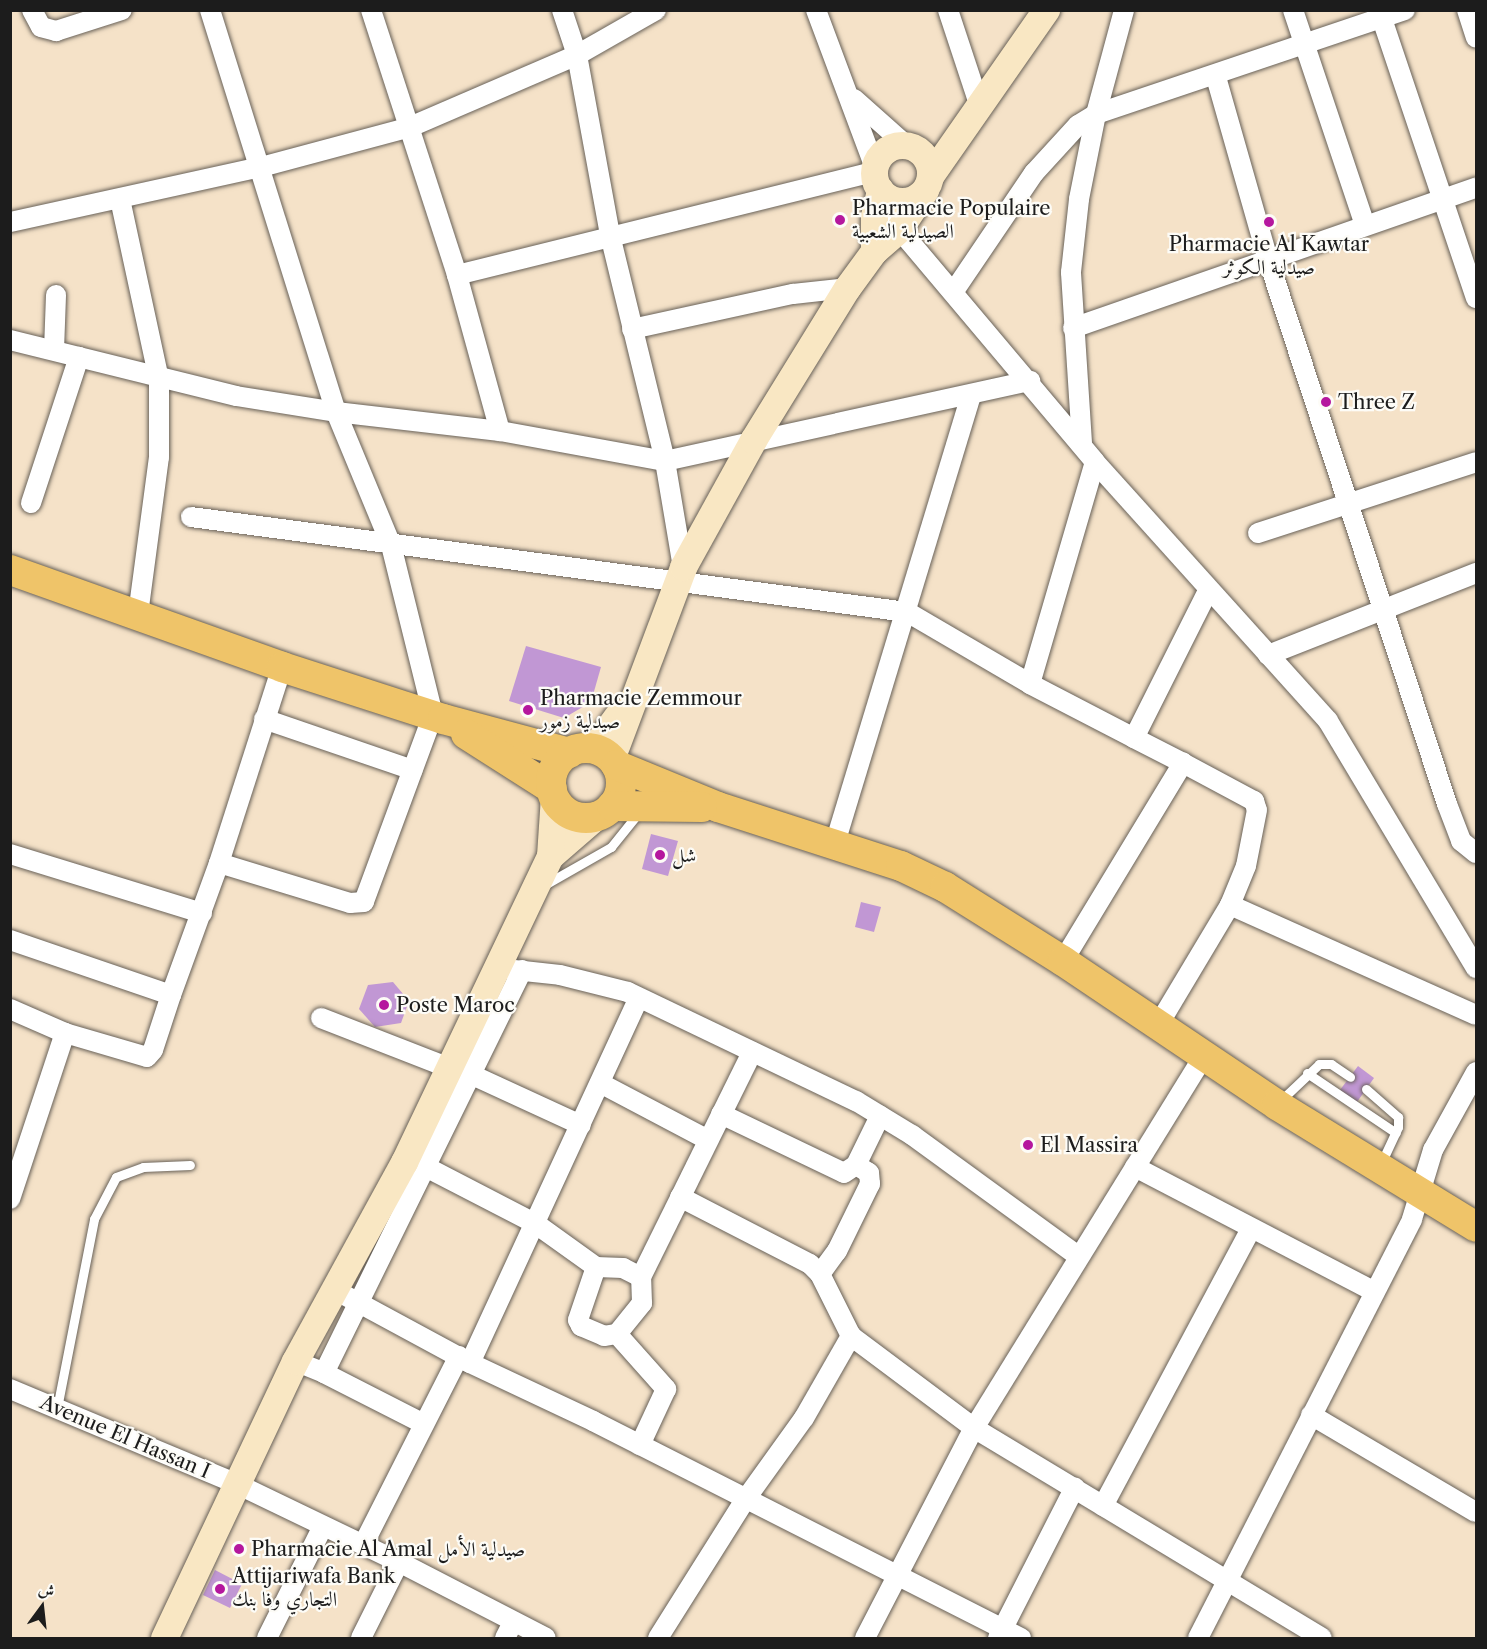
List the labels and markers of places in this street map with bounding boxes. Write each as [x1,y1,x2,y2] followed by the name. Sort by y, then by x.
[852,196,1051,243] place label: Pharmacie Populaire الصيدلية الشعبية
[833,213,847,227] marker: Pharmacie Populaire الصيدلية الشعبية
[1262,215,1276,229] marker: Pharmacie Al Kawtar صيدلية الكوثر
[1168,232,1370,279] place label: Pharmacie Al Kawtar صيدلية الكوثر
[1338,390,1415,414] place label: Three Z
[1319,395,1333,409] marker: Three Z
[540,686,742,733] place label: Pharmacie Zemmour صيدلية زمور
[521,703,535,717] marker: Pharmacie Zemmour صيدلية زمور
[672,843,696,867] place label: شل
[653,848,667,862] marker: شل
[396,993,515,1017] place label: Poste Maroc
[377,998,391,1012] marker: Poste Maroc
[1040,1133,1138,1157] place label: El Massira
[1021,1138,1035,1152] marker: El Massira
[251,1537,527,1561] place label: Pharmacie Al Amal صيدلية الأمل
[232,1542,246,1556] marker: Pharmacie Al Amal صيدلية الأمل
[232,1565,395,1612] place label: Attijariwafa Bank التجاري وفا بنك
[213,1582,227,1596] marker: Attijariwafa Bank التجاري وفا بنك

